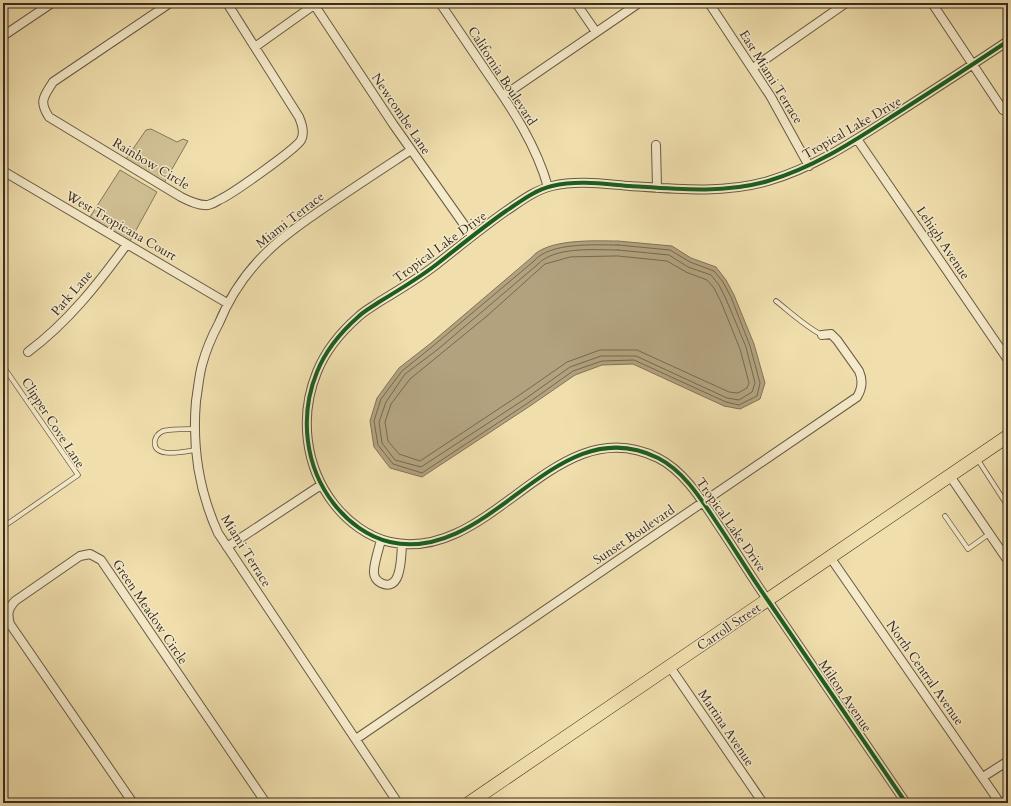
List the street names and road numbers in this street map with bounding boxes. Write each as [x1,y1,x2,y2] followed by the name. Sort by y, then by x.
[463,23,541,129] street label: California Boulevard
[735,27,807,127] street label: East Miami Terrace
[367,70,435,158] street label: Newcombe Lane
[799,92,905,164] street label: Tropical Lake Drive
[109,134,193,194] street label: Rainbow Circle
[61,186,180,265] street label: West Tropicana Court
[252,188,328,252] street label: Miami Terrace
[912,203,974,283] street label: Lehigh Avenue
[390,207,490,287] street label: Tropical Lake Drive
[47,266,97,320] street label: Park Lane
[17,374,89,472] street label: Clipper Cove Lane
[692,474,770,576] street label: Tropical Lake Drive
[590,501,678,569] street label: Sunset Boulevard
[217,511,275,591] street label: Miami Terrace
[108,556,192,668] street label: Green Meadow Circle
[694,599,764,655] street label: Carroll Street
[882,617,968,729] street label: North Central Avenue
[814,656,876,736] street label: Milton Avenue
[694,686,758,770] street label: Martina Avenue

